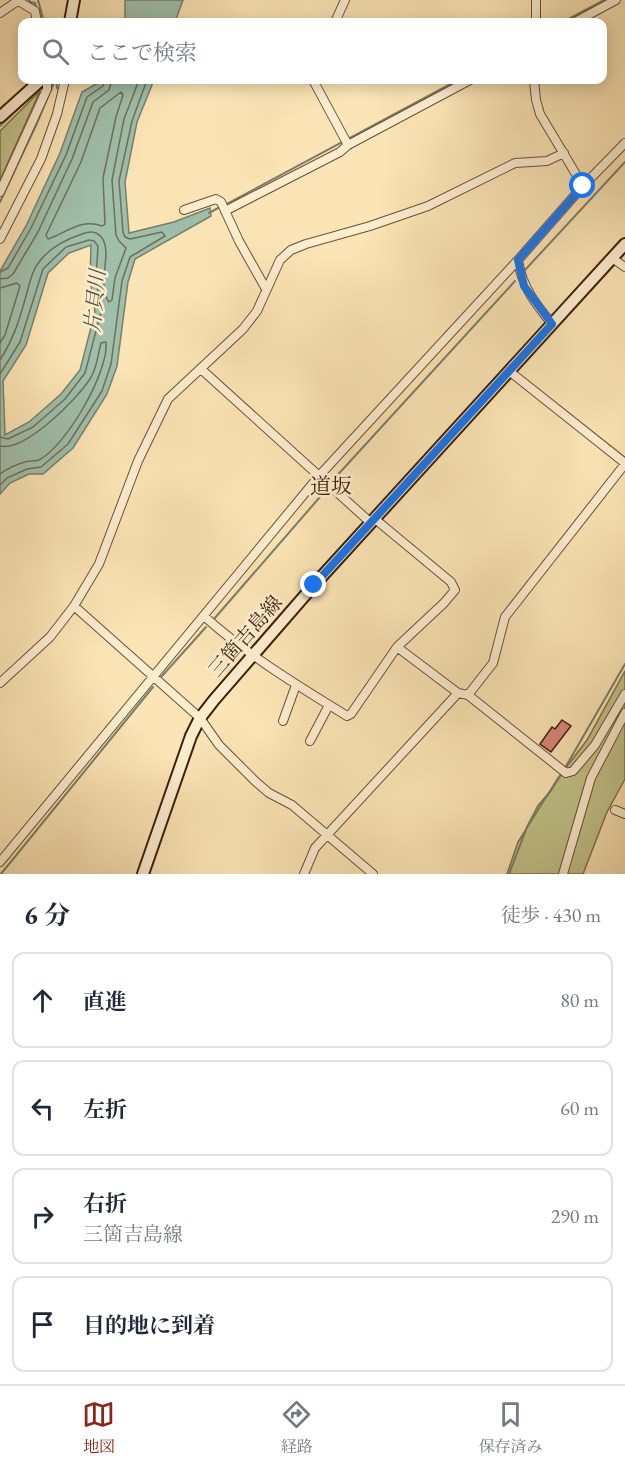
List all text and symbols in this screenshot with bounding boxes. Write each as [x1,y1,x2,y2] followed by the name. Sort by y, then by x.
[18,18,607,84] search box
[39,35,72,68] icon: search
[87,38,197,67] text: ここで検索
[569,172,595,198] route start
[78,266,111,334] water label: 片貝川
[310,472,352,499] district label: 道坂
[300,571,326,597] route end
[202,590,288,682] street label: 三箇吉島線
[24,898,70,932] text: 6 分
[501,902,601,928] text: 徒歩 · 430 m
[26,984,59,1017] icon: ahead
[83,987,127,1016] text: 直進
[560,987,599,1013] text: 80 m
[26,1092,59,1125] icon: left
[83,1095,127,1124] text: 左折
[560,1095,599,1121] text: 60 m
[83,1189,127,1218] text: 右折
[26,1200,59,1233] icon: right
[551,1203,599,1229] text: 290 m
[83,1221,183,1247] text: 三箇吉島線
[26,1308,59,1341] icon: arrive
[83,1311,215,1340] text: 目的地に到着
[82,1398,115,1457] tab: 地図
[280,1398,313,1457] tab: 経路
[478,1398,542,1457] tab: 保存済み

